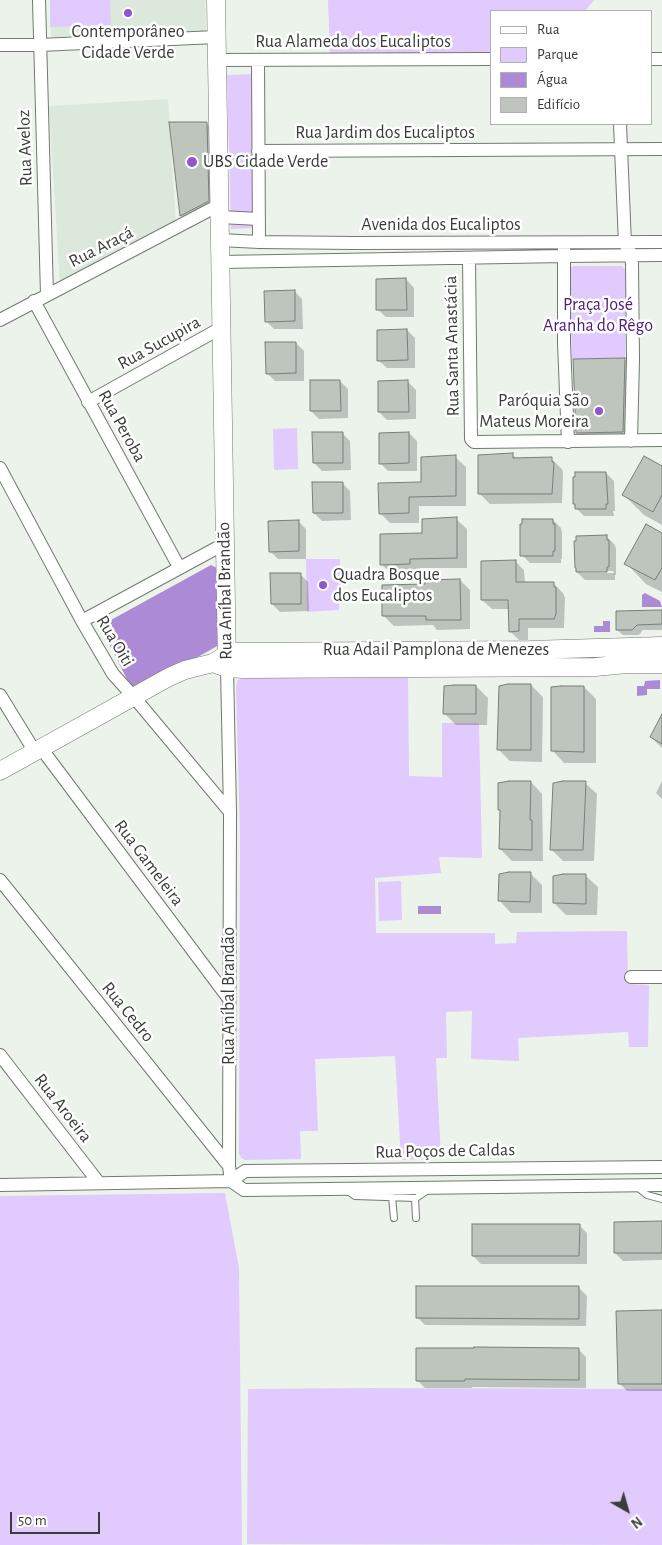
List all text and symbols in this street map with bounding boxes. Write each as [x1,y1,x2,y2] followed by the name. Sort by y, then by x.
[122,7,134,19] marker: Contemporâneo Cidade Verde
[490,10,652,125] legend
[71,21,185,64] place label: Contemporâneo Cidade Verde
[537,22,560,37] text: Rua
[255,31,451,53] street label: Rua Alameda dos Eucaliptos
[537,47,578,62] text: Parque
[537,72,568,87] text: Água
[537,97,580,112] text: Edifício
[13,110,37,186] street label: Rua Aveloz
[295,122,475,144] street label: Rua Jardim dos Eucaliptos
[203,151,328,173] place label: UBS Cidade Verde
[185,155,199,169] marker: UBS Cidade Verde
[361,214,521,236] street label: Avenida dos Eucaliptos
[65,222,137,272] street label: Rua Araçá
[440,275,464,417] street label: Rua Santa Anastácia
[543,294,653,336] park label: Praça José Aranha do Rêgo
[114,311,204,375] street label: Rua Sucupira
[93,386,151,466] street label: Rua Peroba
[479,390,589,432] place label: Paróquia São Mateus Moreira
[593,405,605,417] marker: Paróquia São Mateus Moreira
[213,522,237,660] street label: Rua Aníbal Brandão
[333,564,440,606] place label: Quadra Bosque dos Eucaliptos
[317,579,329,591] marker: Quadra Bosque dos Eucaliptos
[91,611,139,671] street label: Rua Oiti
[323,639,549,661] street label: Rua Adail Pamplona de Menezes
[110,816,188,910] street label: Rua Gameleira
[218,927,240,1065] street label: Rua Aníbal Brandão
[97,977,159,1047] street label: Rua Cedro
[29,1069,97,1147] street label: Rua Aroeira
[375,1139,515,1163] street label: Rua Poços de Caldas
[602,1485,652,1535] north arrow
[12,1502,102,1534] scale bar
[18,1513,47,1528] text: 50 m
[628,1513,644,1530] text: N

